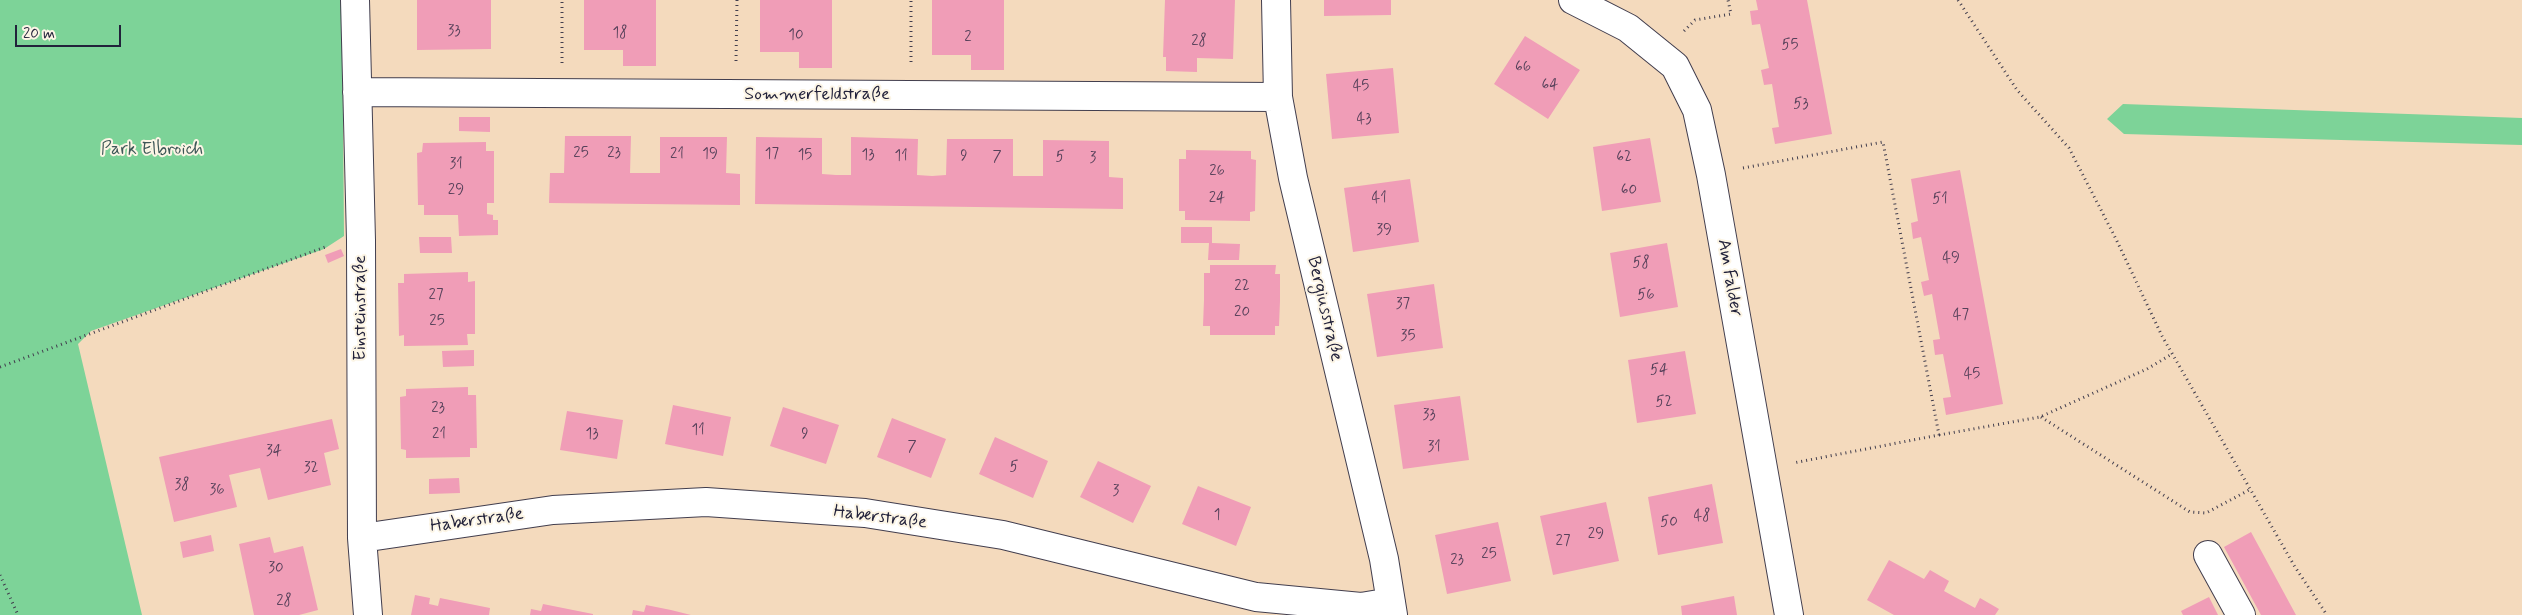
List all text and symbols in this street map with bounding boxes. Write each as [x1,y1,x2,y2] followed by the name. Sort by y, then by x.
[18,15,124,47] scale bar
[447,23,461,41] house number: 33
[23,24,55,44] text: 20 m
[613,25,627,43] house number: 18
[788,27,804,45] house number: 10
[964,29,972,47] house number: 2
[1191,33,1207,51] house number: 28
[1782,37,1798,55] house number: 55
[1515,59,1531,77] house number: 66
[1542,77,1558,95] house number: 64
[1353,78,1369,96] house number: 45
[744,84,890,106] street label: Sommerfeldstraße
[1793,96,1809,114] house number: 53
[1356,111,1372,129] house number: 43
[101,139,203,161] park label: Park Elbroich
[573,145,589,163] house number: 25
[607,145,621,163] house number: 23
[670,146,684,164] house number: 21
[702,146,718,164] house number: 19
[765,146,779,164] house number: 17
[798,147,812,165] house number: 15
[861,147,875,165] house number: 13
[894,148,908,166] house number: 11
[960,148,968,166] house number: 9
[992,149,1002,167] house number: 7
[1056,149,1064,167] house number: 5
[1616,149,1632,167] house number: 62
[1090,150,1096,168] house number: 3
[449,156,463,174] house number: 31
[1209,163,1225,181] house number: 26
[448,182,464,200] house number: 29
[1621,182,1637,200] house number: 60
[1209,190,1225,208] house number: 24
[1371,190,1387,208] house number: 41
[1932,191,1948,209] house number: 51
[1376,222,1392,240] house number: 39
[1712,237,1746,319] street label: Am Falder
[1942,250,1960,268] house number: 49
[1301,254,1347,364] street label: Bergiusstraße
[350,255,372,361] street label: Einsteinstraße
[1632,255,1650,273] house number: 58
[1234,278,1250,296] house number: 22
[429,287,443,305] house number: 27
[1637,287,1655,305] house number: 56
[1396,296,1410,314] house number: 37
[1234,304,1250,322] house number: 20
[1953,307,1969,325] house number: 47
[429,313,445,331] house number: 25
[1401,328,1415,346] house number: 35
[1650,362,1668,380] house number: 54
[1964,366,1980,384] house number: 45
[1656,394,1672,412] house number: 52
[431,400,445,418] house number: 23
[1422,407,1436,425] house number: 33
[691,422,705,440] house number: 11
[432,426,446,444] house number: 21
[585,426,599,444] house number: 13
[801,426,809,444] house number: 9
[907,439,917,457] house number: 7
[1427,439,1441,457] house number: 31
[266,443,282,461] house number: 34
[1010,459,1018,477] house number: 5
[304,460,318,478] house number: 32
[175,477,189,495] house number: 38
[209,482,225,500] house number: 36
[1113,483,1119,501] house number: 3
[832,502,928,534] street label: Haberstraße
[429,504,525,538] street label: Haberstraße
[1214,507,1220,525] house number: 1
[1694,508,1710,526] house number: 48
[1660,514,1678,532] house number: 50
[1588,526,1604,544] house number: 29
[1556,533,1570,551] house number: 27
[1481,546,1497,564] house number: 25
[1450,552,1464,570] house number: 23
[268,560,284,578] house number: 30
[276,593,292,611] house number: 28

